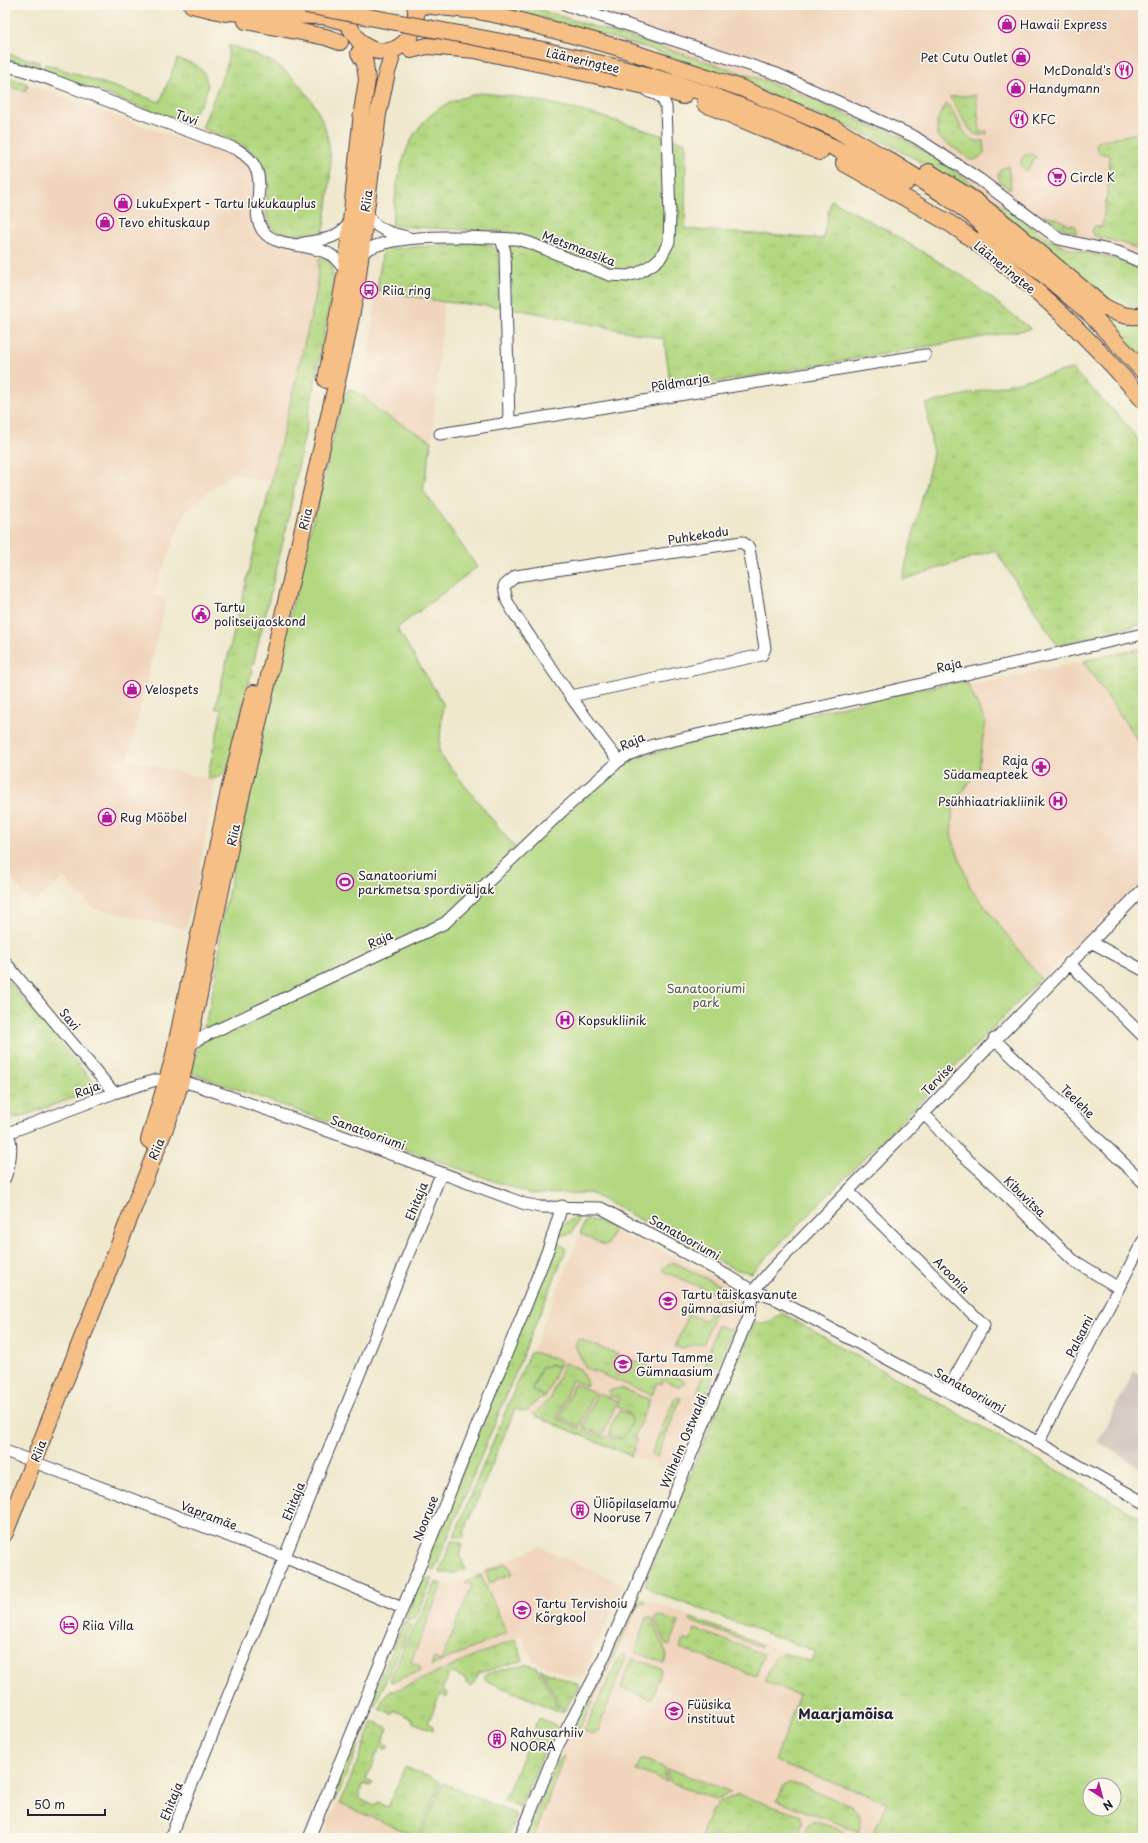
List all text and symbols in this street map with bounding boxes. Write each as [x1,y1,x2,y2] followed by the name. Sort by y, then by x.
[997,14,1017,34] shop icon: Hawaii Express
[1020,15,1107,33] place label: Hawaii Express
[544,43,622,77] street label: Lääneringtee
[1011,47,1031,67] shop icon: Pet Cutu Outlet
[920,48,1008,66] place label: Pet Cutu Outlet
[1114,60,1134,80] restaurant icon: McDonald's
[1044,61,1112,79] place label: McDonald's
[1006,78,1026,98] shop icon: Handymann
[1029,79,1100,97] place label: Handymann
[173,105,201,129] street label: Tuvi
[1009,109,1029,129] restaurant icon: KFC
[1032,110,1056,128] place label: KFC
[1047,167,1067,187] supermarket icon: Circle K
[1070,168,1115,186] place label: Circle K
[356,188,377,213] street label: Riia
[113,193,133,213] shop icon: LukuExpert - Tartu lukukauplus
[136,194,317,212] place label: LukuExpert - Tartu lukukauplus
[95,212,115,232] shop icon: Tevo ehituskaup
[118,213,210,231] place label: Tevo ehituskaup
[540,226,619,270] street label: Metsmaasika
[970,236,1040,298] street label: Lääneringtee
[359,280,379,300] bus stop icon: Riia ring
[382,281,431,299] place label: Riia ring
[649,368,711,396] street label: Põldmarja
[294,506,316,532] street label: Riia
[666,521,730,549] street label: Puhkekodu
[214,598,306,630] place label: Tartu politseijaoskond
[191,604,211,624] public building icon: Tartu politseijaoskond
[934,653,964,677] street label: Raja
[122,679,142,699] shop icon: Velospets
[145,680,199,698] place label: Velospets
[616,727,648,755] street label: Raja
[943,751,1028,783] place label: Raja Südameapteek
[1031,757,1051,777] pharmacy icon: Raja Südameapteek
[1048,791,1068,811] hospital icon: Psühhiaatriakliinik
[938,792,1045,810] place label: Psühhiaatriakliinik
[97,807,117,827] shop icon: Rug Mööbel
[120,808,187,826] place label: Rug Mööbel
[222,822,244,848] street label: Riia
[358,866,494,898] place label: Sanatooriumi parkmetsa spordiväljak
[335,872,355,892] sports icon: Sanatooriumi parkmetsa spordiväljak
[364,925,396,953] street label: Raja
[667,979,745,1011] park label: Sanatooriumi park
[55,1004,85,1034] street label: Savi
[555,1010,575,1030] hospital icon: Kopsukliinik
[578,1011,646,1029] place label: Kopsukliinik
[917,1059,957,1099] street label: Tervise
[72,1076,103,1102] street label: Raja
[1057,1080,1099,1122] street label: Teelehe
[328,1110,408,1154] street label: Sanatooriumi
[143,1135,169,1163] street label: Riia
[1000,1171,1050,1221] street label: Kibuvitsa
[400,1179,432,1223] street label: Ehitaja
[646,1210,724,1264] street label: Sanatooriumi
[930,1253,975,1298] street label: Aroonia
[681,1285,798,1317] place label: Tartu täiskasvanute gümnaasium
[658,1291,678,1311] school or university icon: Tartu täiskasvanute gümnaasium
[1061,1312,1097,1360] street label: Palsami
[636,1348,713,1380] place label: Tartu Tamme Gümnaasium
[613,1354,633,1374] school or university icon: Tartu Tamme Gümnaasium
[931,1363,1009,1417] street label: Sanatooriumi
[655,1391,711,1491] street label: Wilhelm Ostwaldi
[26,1437,51,1465] street label: Riia
[277,1479,309,1523] street label: Ehitaja
[408,1492,442,1543] street label: Nooruse
[593,1494,676,1526] place label: Üliõpilaselamu Nooruse 7
[178,1496,240,1534] street label: Vapramäe
[570,1500,590,1520] building icon: Üliõpilaselamu Nooruse 7
[535,1594,627,1626] place label: Tartu Tervishoiu Kõrgkool
[512,1600,532,1620] school or university icon: Tartu Tervishoiu Kõrgkool
[59,1615,79,1635] hotel icon: Riia Villa
[82,1616,134,1634] place label: Riia Villa
[687,1695,735,1727] place label: Füüsika instituut
[664,1701,684,1721] school or university icon: Füüsika instituut
[798,1703,894,1724] district label: Maarjamõisa
[510,1723,584,1755] place label: Rahvusarhiiv NOORA
[487,1729,507,1749] building icon: Rahvusarhiiv NOORA
[1082,1777,1122,1817] north arrow
[155,1779,187,1823] street label: Ehitaja
[28,1791,105,1817] scale bar
[34,1795,65,1813] text: 50 m
[1099,1796,1117,1815] text: N

